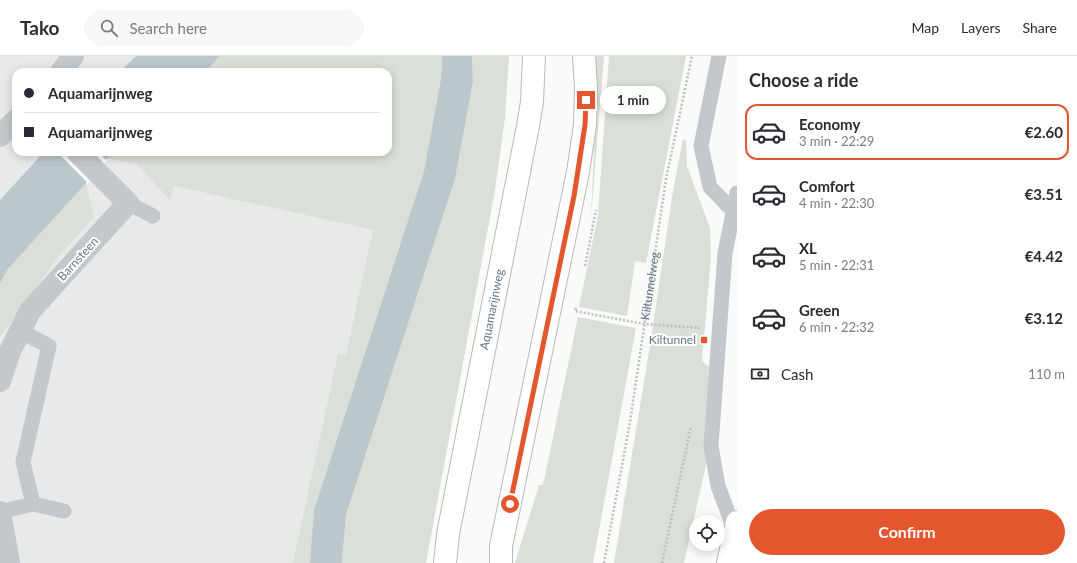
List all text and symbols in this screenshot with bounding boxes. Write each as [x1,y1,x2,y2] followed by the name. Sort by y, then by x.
[84,10,364,46] search box
[20,16,60,39] text: Tako
[98,17,120,39] icon: search
[130,19,207,37] text: Search here
[911,19,939,36] text: Map
[961,19,1001,36] text: Layers
[1023,19,1057,36] text: Share
[749,69,858,91] text: Choose a ride
[48,84,152,102] text: Aquamarijnweg
[600,86,666,114] callout: 1 min
[577,91,595,109] route end
[617,92,649,108] text: 1 min
[751,114,787,150] icon: car
[799,115,860,133] text: Economy
[48,123,152,141] text: Aquamarijnweg
[1025,123,1063,141] text: €2.60
[799,133,874,149] text: 3 min · 22:29
[751,176,787,212] icon: car
[799,177,855,195] text: Comfort
[1025,185,1063,203] text: €3.51
[799,195,874,211] text: 4 min · 22:30
[54,234,101,284] street label: Barnsteen
[751,238,787,274] icon: car
[799,239,817,257] text: XL
[1025,247,1063,265] text: €4.42
[637,250,662,321] street label: Kiltunnelweg
[799,257,874,273] text: 5 min · 22:31
[476,268,507,351] street label: Aquamarijnweg
[751,300,787,336] icon: car
[799,301,840,319] text: Green
[1025,309,1063,327] text: €3.12
[799,319,874,335] text: 6 min · 22:32
[649,332,696,347] place label: Kiltunnel
[699,335,709,345] marker: Kiltunnel
[749,363,771,385] icon: cash
[781,365,813,383] text: Cash
[1028,366,1065,382] text: 110 m
[501,495,519,513] route start
[749,509,1065,555] button: Confirm
[689,515,725,551] map controls
[689,515,725,551] button: locate

